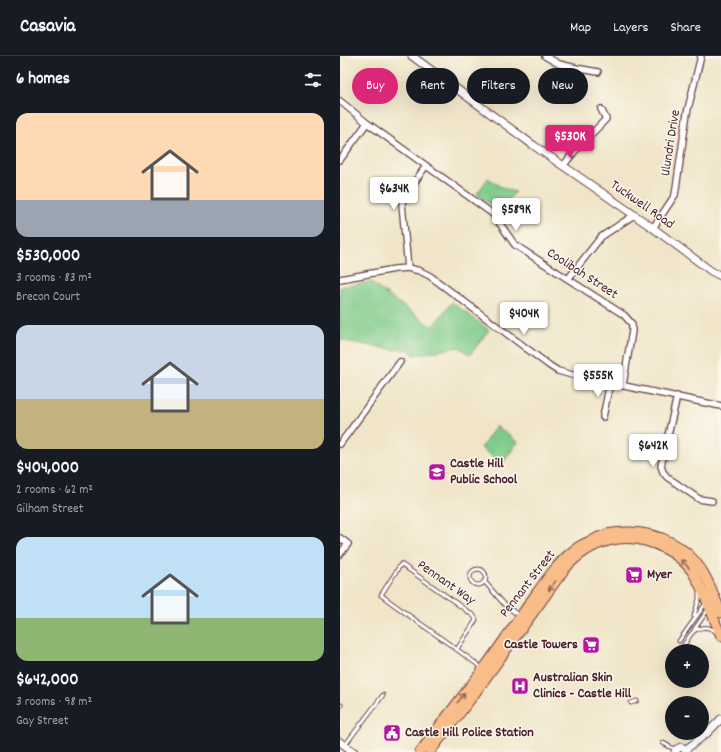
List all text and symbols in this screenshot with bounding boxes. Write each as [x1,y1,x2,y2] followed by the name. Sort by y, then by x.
[20,14,76,41] text: Casavia
[570,18,591,38] text: Map
[613,18,648,38] text: Layers
[670,18,701,38] text: Share
[16,68,70,92] text: 6 homes
[352,68,398,104] chip: Buy
[406,68,459,104] chip: Rent
[467,68,530,104] chip: Filters
[538,68,588,104] chip: New
[302,69,324,91] icon: filters
[656,108,686,178] street label: Ulundri Drive
[542,125,598,159] pin: $530K
[554,128,586,147] text: $530K
[134,139,206,211] icon: home
[606,176,678,234] street label: Tuckwell Road
[366,177,422,211] pin: $634K
[379,180,409,199] text: $634K
[488,198,544,232] pin: $589K
[501,201,531,220] text: $589K
[542,243,622,305] street label: Coolibah Street
[16,245,80,269] text: $530,000
[16,269,92,288] text: 3 rooms · 83 m²
[16,288,80,307] text: Brecon Court
[496,302,552,336] pin: $404K
[509,305,539,324] text: $404K
[134,351,206,423] icon: home
[570,364,626,398] pin: $555K
[583,367,613,386] text: $555K
[625,434,681,468] pin: $642K
[638,437,668,456] text: $642K
[450,454,518,490] place label: Castle Hill Public School
[16,457,79,481] text: $404,000
[427,462,447,482] school or university icon: Castle Hill Public School
[16,481,93,500] text: 2 rooms · 62 m²
[16,500,84,519] text: Gilham Street
[495,546,561,622] street label: Pennant Street
[413,556,479,611] street label: Pennant Way
[680,559,690,569] one-way arrow
[134,563,206,635] icon: home
[624,565,644,585] supermarket icon: Myer
[647,565,673,585] place label: Myer
[548,580,557,591] one-way arrow
[504,635,578,655] place label: Castle Towers
[581,635,601,655] supermarket icon: Castle Towers
[665,644,709,740] map controls
[665,644,709,688] button: +
[533,668,632,704] place label: Australian Skin Clinics - Castle Hill
[16,669,78,693] text: $642,000
[510,676,530,696] hospital icon: Australian Skin Clinics - Castle Hill
[456,692,465,703] one-way arrow
[16,693,92,712] text: 3 rooms · 98 m²
[665,696,709,740] button: −
[16,712,69,731] text: Gay Street
[382,723,402,743] public building icon: Castle Hill Police Station
[405,723,534,743] place label: Castle Hill Police Station

